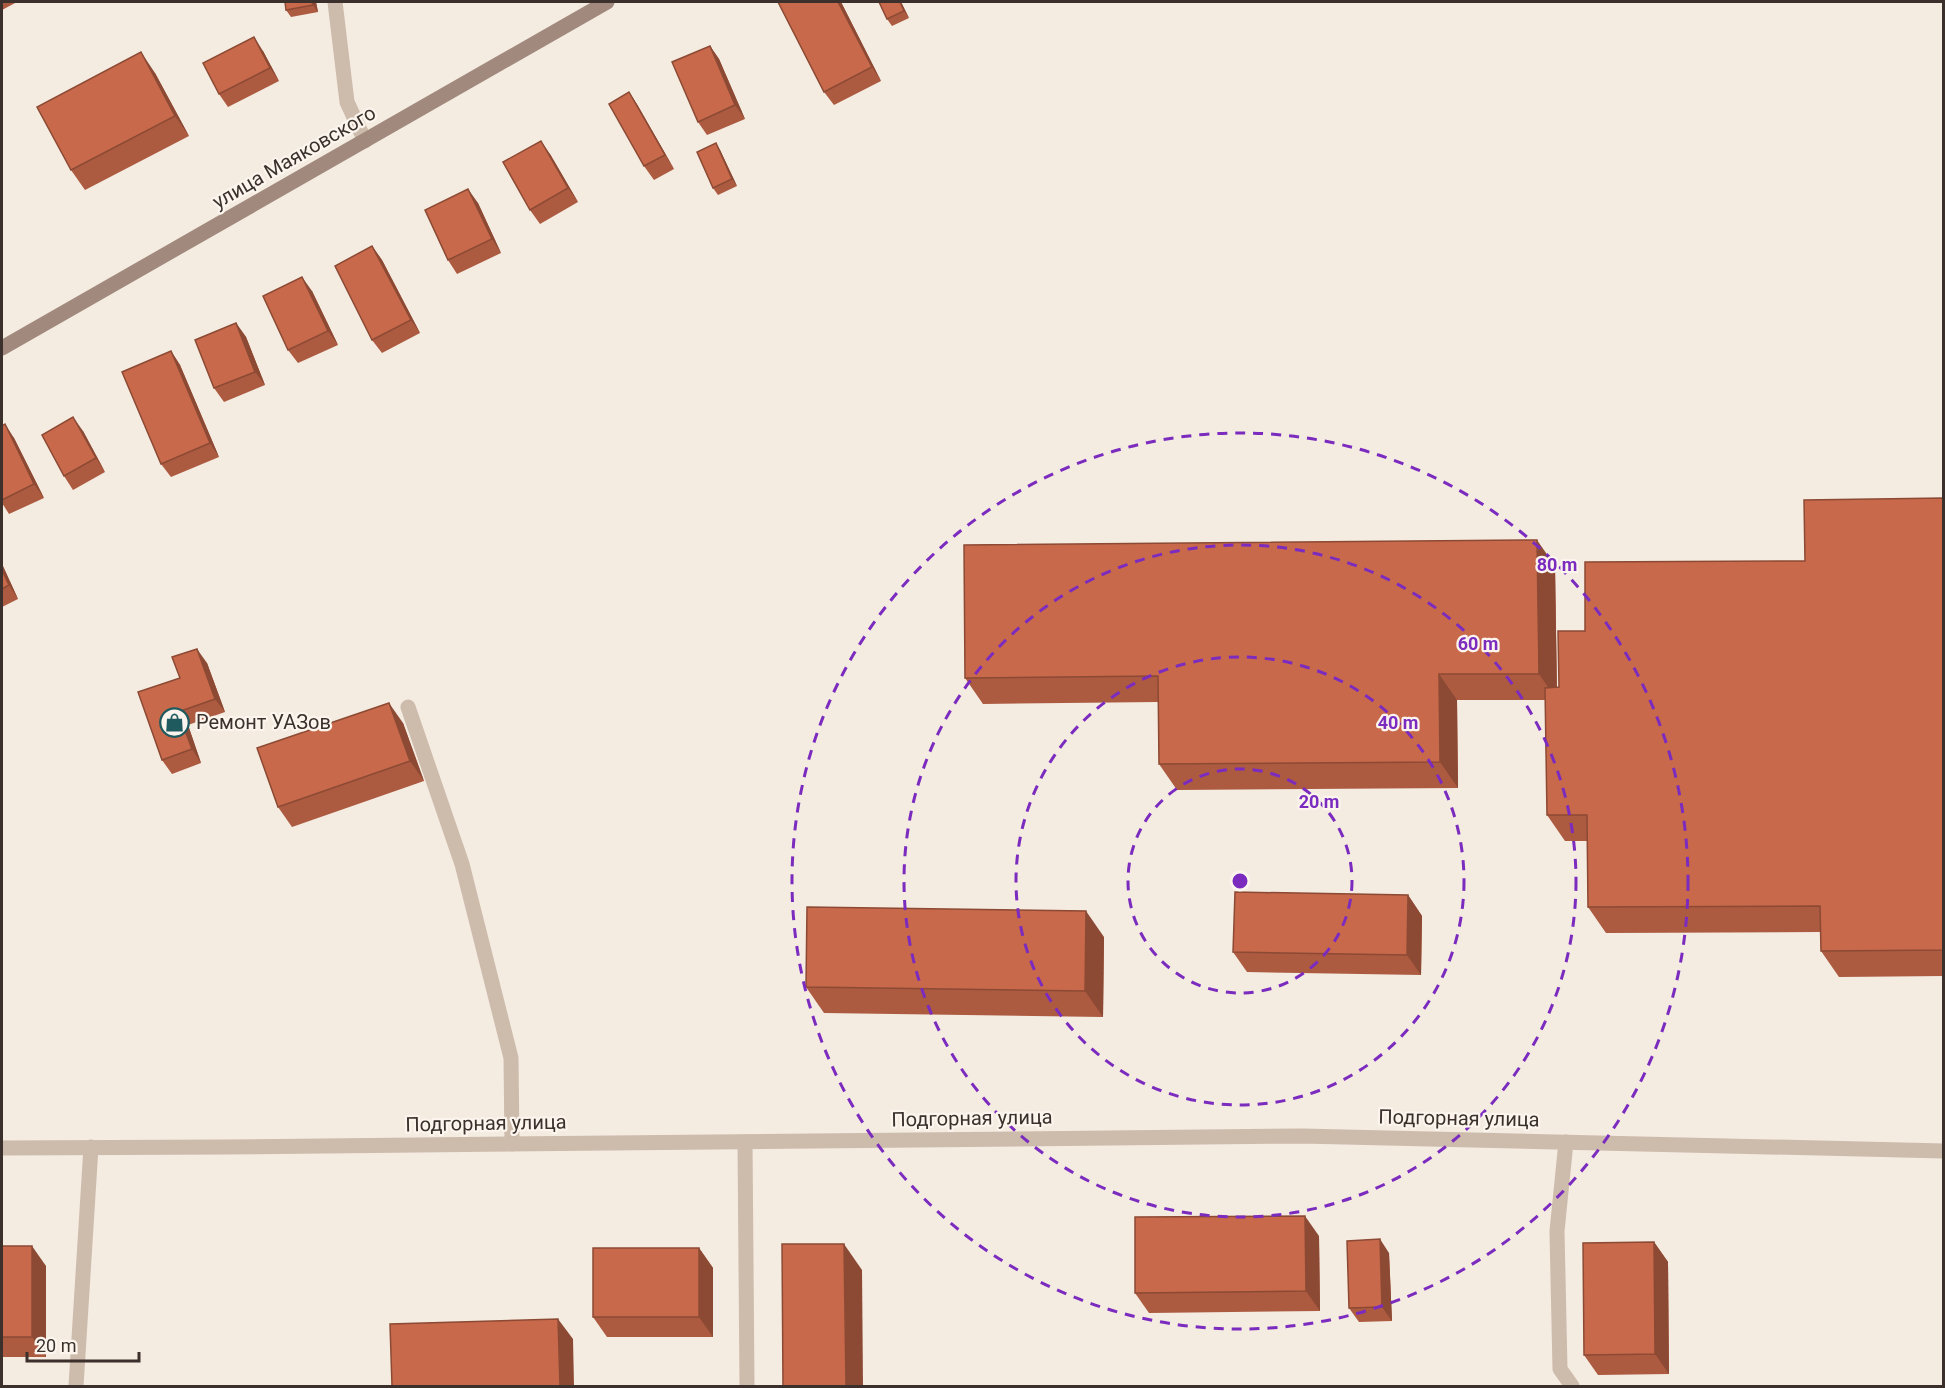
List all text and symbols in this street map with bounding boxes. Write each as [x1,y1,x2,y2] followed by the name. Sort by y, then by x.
[208,100,380,214] street label: улица Маяковского
[1537,554,1577,575] text: 80 m
[1458,633,1498,654] text: 60 m
[159,706,191,738] shop icon: Ремонт УАЗов
[196,710,331,734] place label: Ремонт УАЗов
[1378,712,1418,733] text: 40 m
[1299,791,1339,812] text: 20 m
[1230,871,1250,891] centre of rings
[891,1105,1053,1131] street label: Подгорная улица
[1378,1105,1540,1131] street label: Подгорная улица
[405,1110,567,1136] street label: Подгорная улица
[27,1325,140,1363] scale bar
[36,1335,76,1356] text: 20 m

